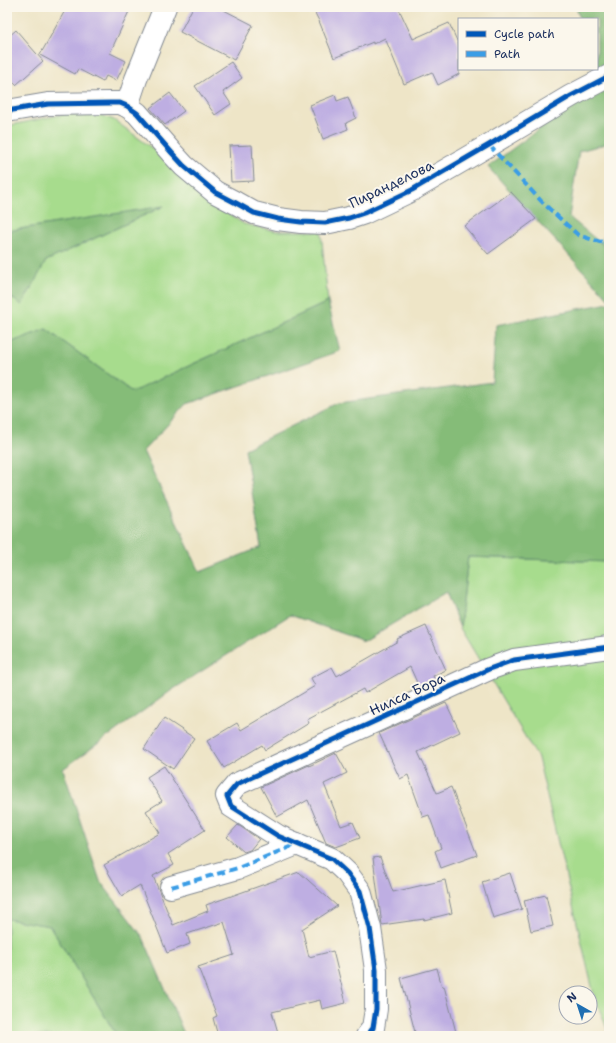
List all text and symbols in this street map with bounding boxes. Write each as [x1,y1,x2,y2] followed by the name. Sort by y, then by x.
[458,18,598,70] legend
[494,26,555,42] text: Cycle path
[494,46,520,62] text: Path
[346,156,436,212] street label: Пиранделова
[366,669,448,719] street label: Нилса Бора
[558,985,598,1025] north arrow
[564,989,580,1006] text: N

